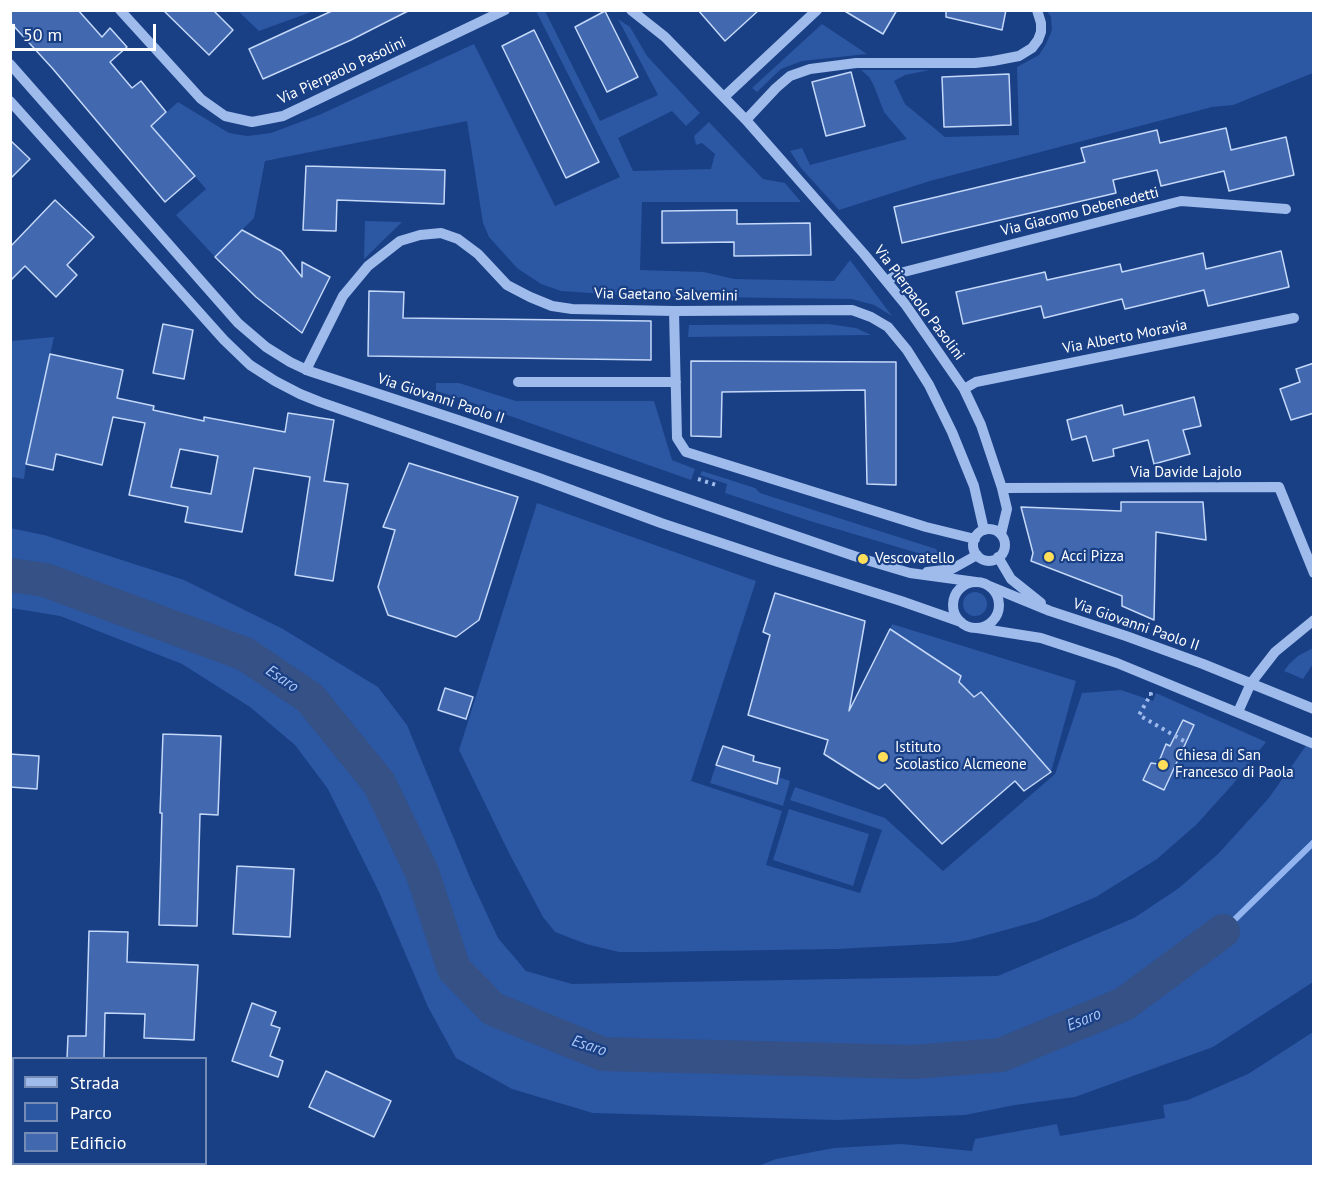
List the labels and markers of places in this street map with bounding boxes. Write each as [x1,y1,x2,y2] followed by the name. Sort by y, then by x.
[1061,548,1124,566] place label: Acci Pizza
[875,550,955,568] place label: Vescovatello
[1042,550,1056,564] marker: Acci Pizza
[856,552,870,566] marker: Vescovatello
[895,739,1027,774] place label: Istituto Scolastico Alcmeone
[1175,747,1294,782] place label: Chiesa di San Francesco di Paola
[876,750,890,764] marker: Istituto Scolastico Alcmeone
[1156,758,1170,772] marker: Chiesa di San Francesco di Paola

